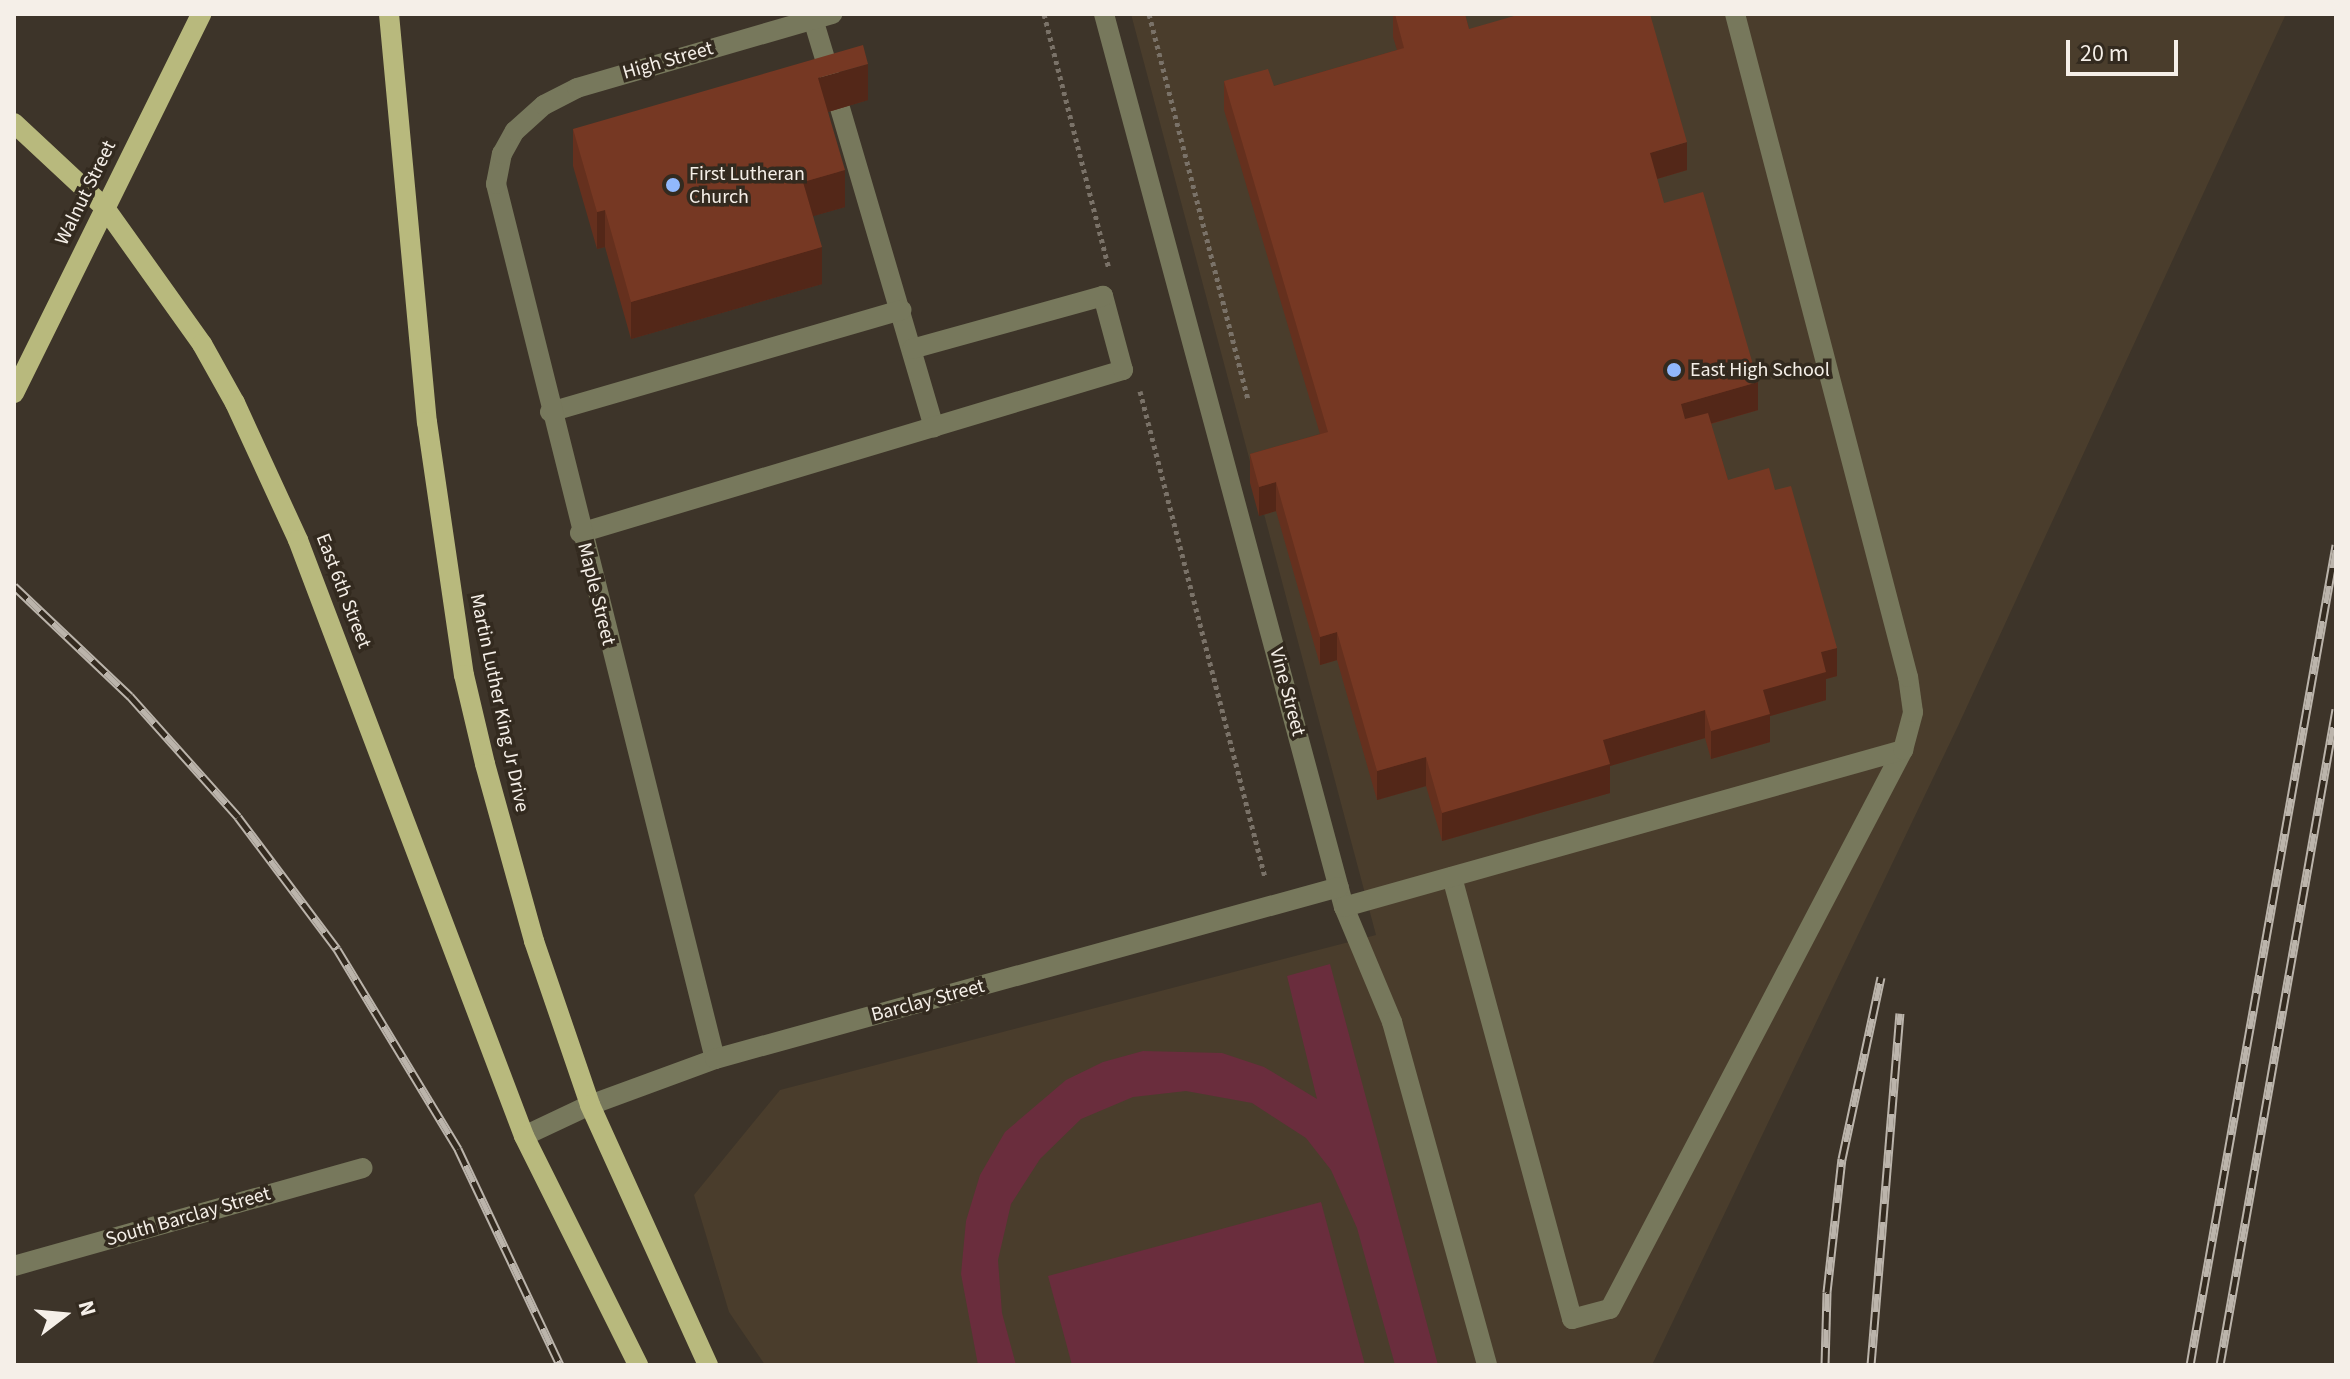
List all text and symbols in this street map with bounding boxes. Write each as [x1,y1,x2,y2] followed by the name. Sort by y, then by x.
[2070,24,2182,74] scale bar
[2080,36,2129,71] text: 20 m
[620,37,716,85] street label: High Street
[50,137,122,249] street label: Walnut Street
[689,162,805,209] place label: First Lutheran Church
[664,176,682,194] marker: First Lutheran Church
[1690,358,1830,382] place label: East High School
[1665,361,1683,379] marker: East High School
[310,530,376,652] street label: East 6th Street
[572,540,620,648] street label: Maple Street
[464,592,534,814] street label: Martin Luther King Jr Drive
[1264,645,1310,739] street label: Vine Street
[869,974,987,1028] street label: Barclay Street
[103,1182,273,1252] street label: South Barclay Street
[24,1275,104,1355] north arrow
[70,1297,104,1320] text: N

